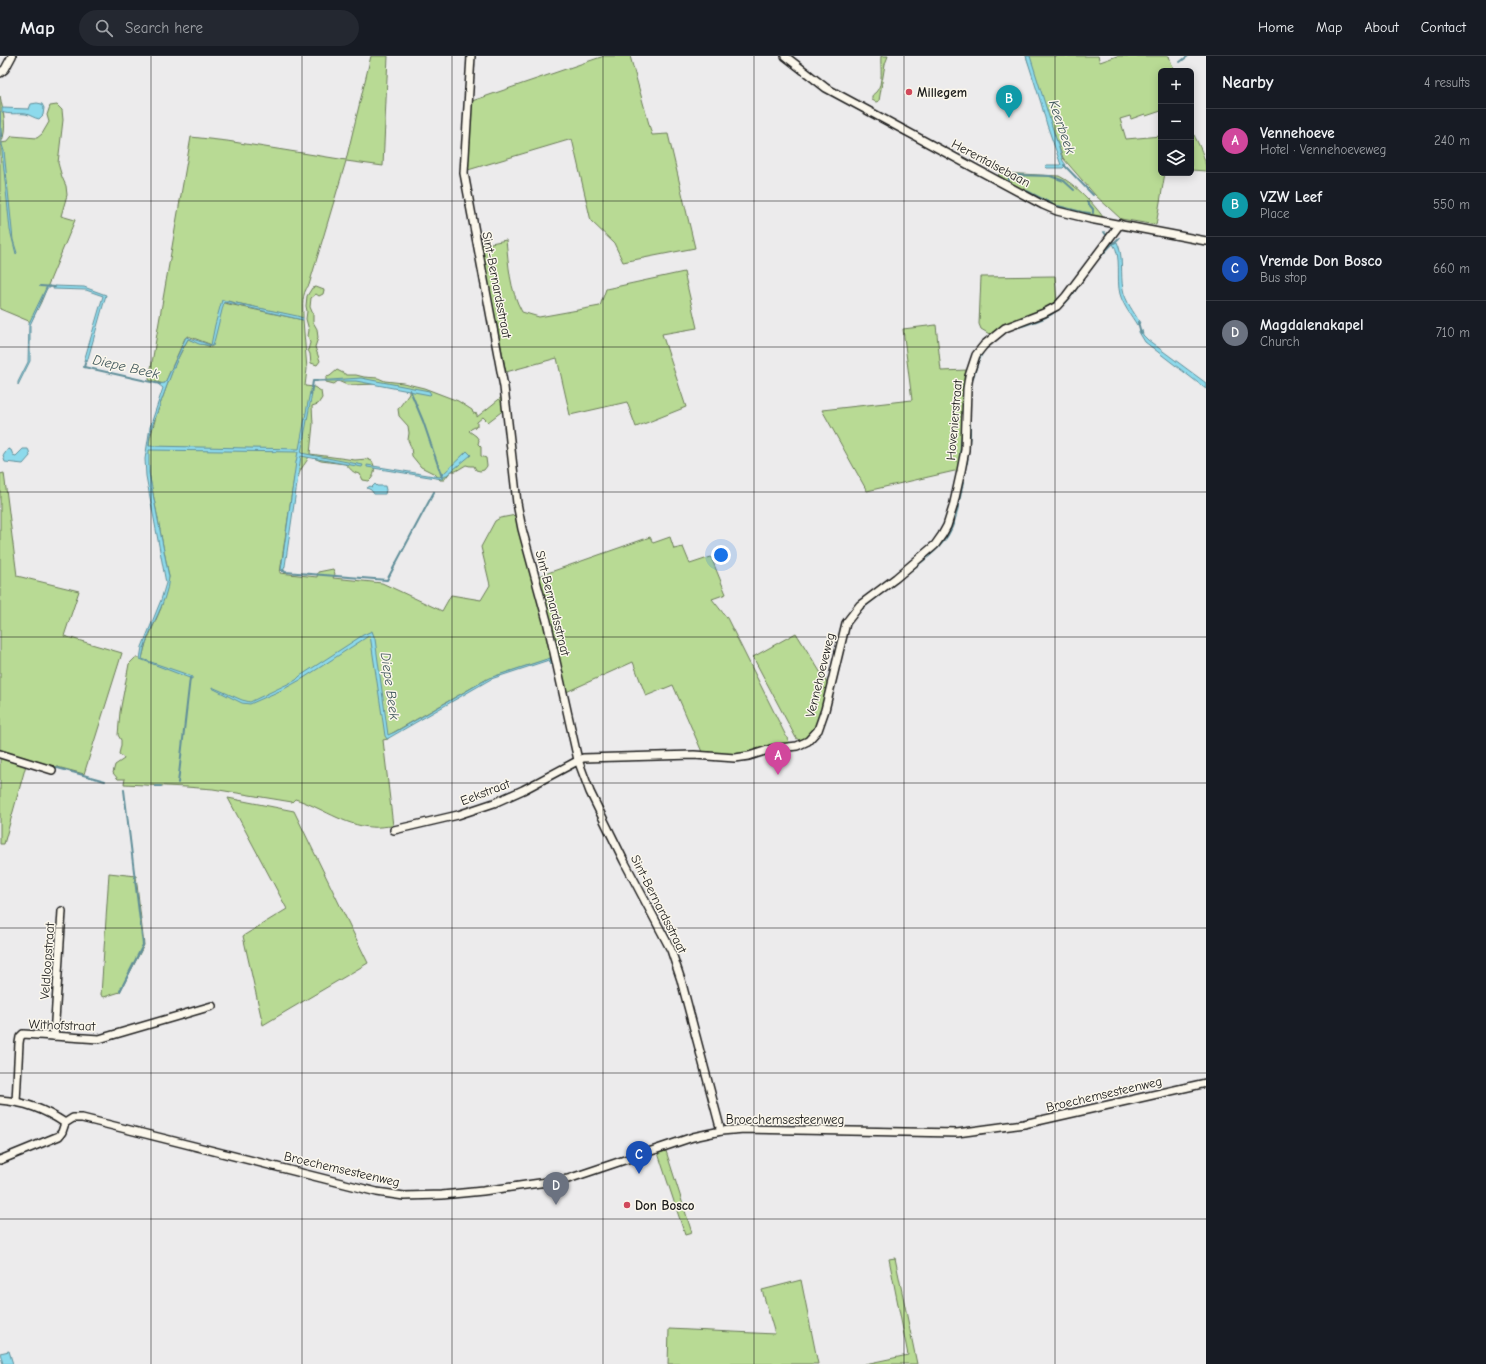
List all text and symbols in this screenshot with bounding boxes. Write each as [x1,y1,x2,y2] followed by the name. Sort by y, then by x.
[79,10,359,46] search box
[20,17,55,39] text: Map
[93,17,115,39] icon: search
[125,19,203,37] text: Search here
[1258,19,1294,36] text: Home
[1316,19,1342,36] text: Map
[1364,19,1399,36] text: About
[1421,19,1466,36] text: Contact
[1158,68,1194,176] map controls
[1158,68,1194,104] button: +
[1222,73,1273,92] text: Nearby
[1424,75,1470,90] text: 4 results
[917,85,967,100] place label: Millegem
[996,85,1022,118] pin: B
[904,87,914,97] marker: Millegem
[1045,98,1079,156] water label: Keerbeek
[1158,104,1194,140] button: −
[1260,124,1335,142] text: Vennehoeve
[1231,133,1239,148] text: A
[1434,133,1470,148] text: 240 m
[949,136,1033,190] street label: Herentalsebaan
[1158,140,1194,176] button: layers
[1260,142,1386,157] text: Hotel · Vennehoeveweg
[1260,188,1322,206] text: VZW Leef
[1231,197,1239,212] text: B
[1433,197,1470,212] text: 550 m
[1260,206,1290,221] text: Place
[479,230,515,341] street label: Sint-Bernardsstraat
[1260,252,1382,270] text: Vremde Don Bosco
[1231,261,1239,276] text: C
[1433,261,1470,276] text: 660 m
[1260,270,1307,285] text: Bus stop
[1260,316,1363,334] text: Magdalenakapel
[1231,325,1239,340] text: D
[1436,325,1470,340] text: 710 m
[1260,334,1300,349] text: Church
[91,351,161,383] water label: Diepe Beek
[943,378,965,461] street label: Hovenierstraat
[711,545,731,565] your location
[533,549,574,659] street label: Sint-Bernardsstraat
[802,631,838,719] street label: Vennehoeveweg
[377,651,403,721] water label: Diepe Beek
[765,742,791,775] pin: A
[458,775,513,808] street label: Eekstraat
[628,852,691,957] street label: Sint-Bernardsstraat
[37,921,57,1000] street label: Veldloopstraat
[28,1016,97,1034] street label: Withofstraat
[1044,1073,1164,1115] street label: Broechemsesteenweg
[726,1112,844,1127] street label: Broechemsesteenweg
[626,1141,652,1174] pin: C
[282,1148,402,1190] street label: Broechemsesteenweg
[543,1172,569,1205] pin: D
[635,1198,695,1213] place label: Don Bosco
[622,1200,632,1210] marker: Don Bosco

